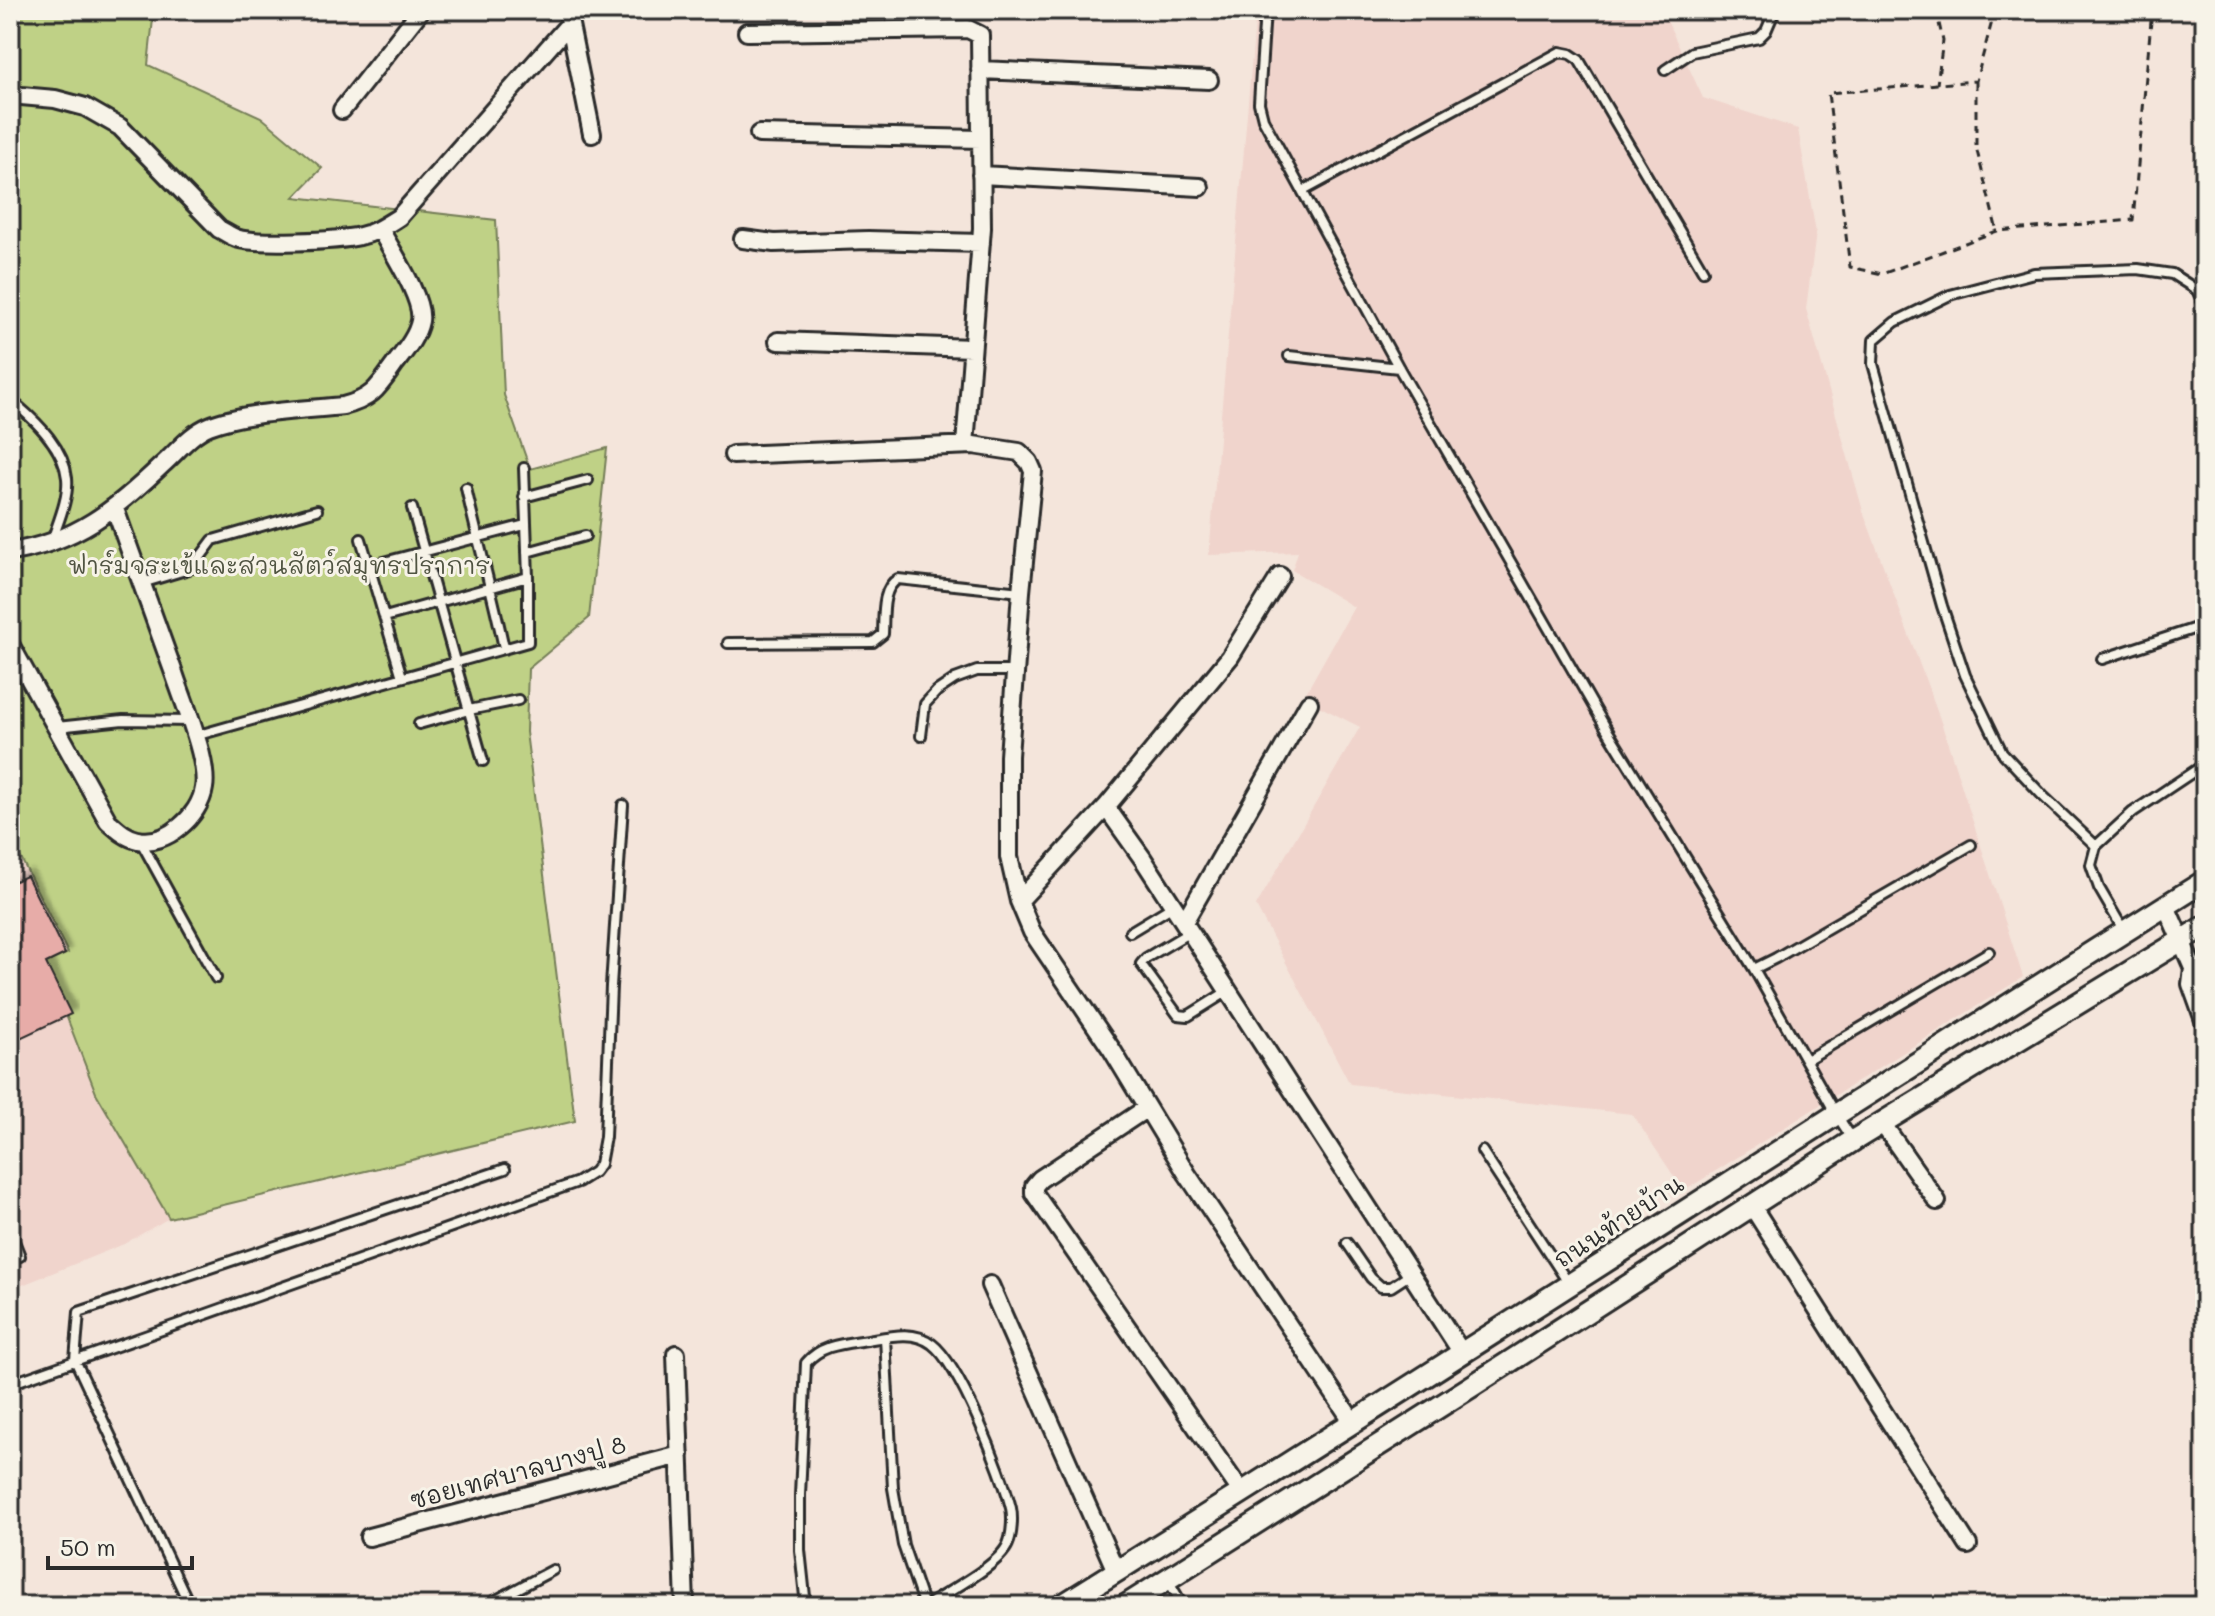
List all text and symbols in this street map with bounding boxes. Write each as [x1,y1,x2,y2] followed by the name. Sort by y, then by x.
[68,548,490,583] park label: ฟาร์มจระเข้และสวนสัตว์สมุทรปราการ
[1547,1167,1689,1274] street label: ถนนท้ายบ้าน
[406,1428,630,1519] street label: ซอยเทศบาลบางปู 8
[48,1520,192,1570] scale bar
[60,1531,116,1562] text: 50 m

